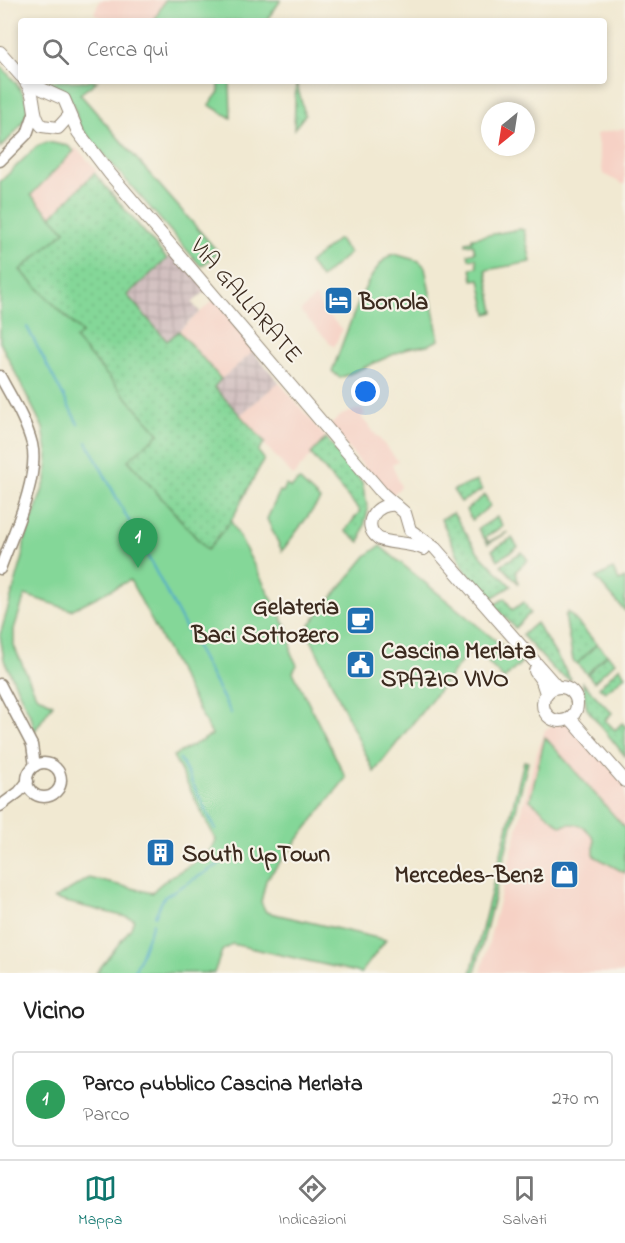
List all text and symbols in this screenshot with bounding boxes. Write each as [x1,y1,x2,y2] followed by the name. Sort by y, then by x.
[18,18,607,84] search box
[39,35,72,68] icon: search
[87,35,169,67] text: Cerca qui
[481,102,535,156] north arrow
[180,230,310,372] street label: VIA GALLARATE
[322,285,354,317] hotel icon: Bonola
[358,286,428,321] place label: Bonola
[351,377,380,406] your location
[118,518,158,568] pin: 1
[191,591,339,654] place label: Gelateria Baci Sottozero
[344,604,376,636] cafe icon: Gelateria Baci Sottozero
[381,635,536,698] place label: Cascina Merlata SPAZIO VIVO
[344,648,376,680] public building icon: Cascina Merlata SPAZIO VIVO
[145,837,177,869] building icon: South UpTown
[182,838,330,873] place label: South UpTown
[548,858,580,890] shop icon: Mercedes-Benz
[395,859,544,894] place label: Mercedes-Benz
[24,993,85,1031] text: Vicino
[83,1069,363,1101] text: Parco pubblico Cascina Merlata
[42,1085,49,1114] text: 1
[552,1085,599,1114] text: 270 m
[83,1101,130,1130] text: Parco
[78,1172,122,1232] tab: Mappa
[278,1172,346,1232] tab: Indicazioni
[502,1172,547,1232] tab: Salvati

